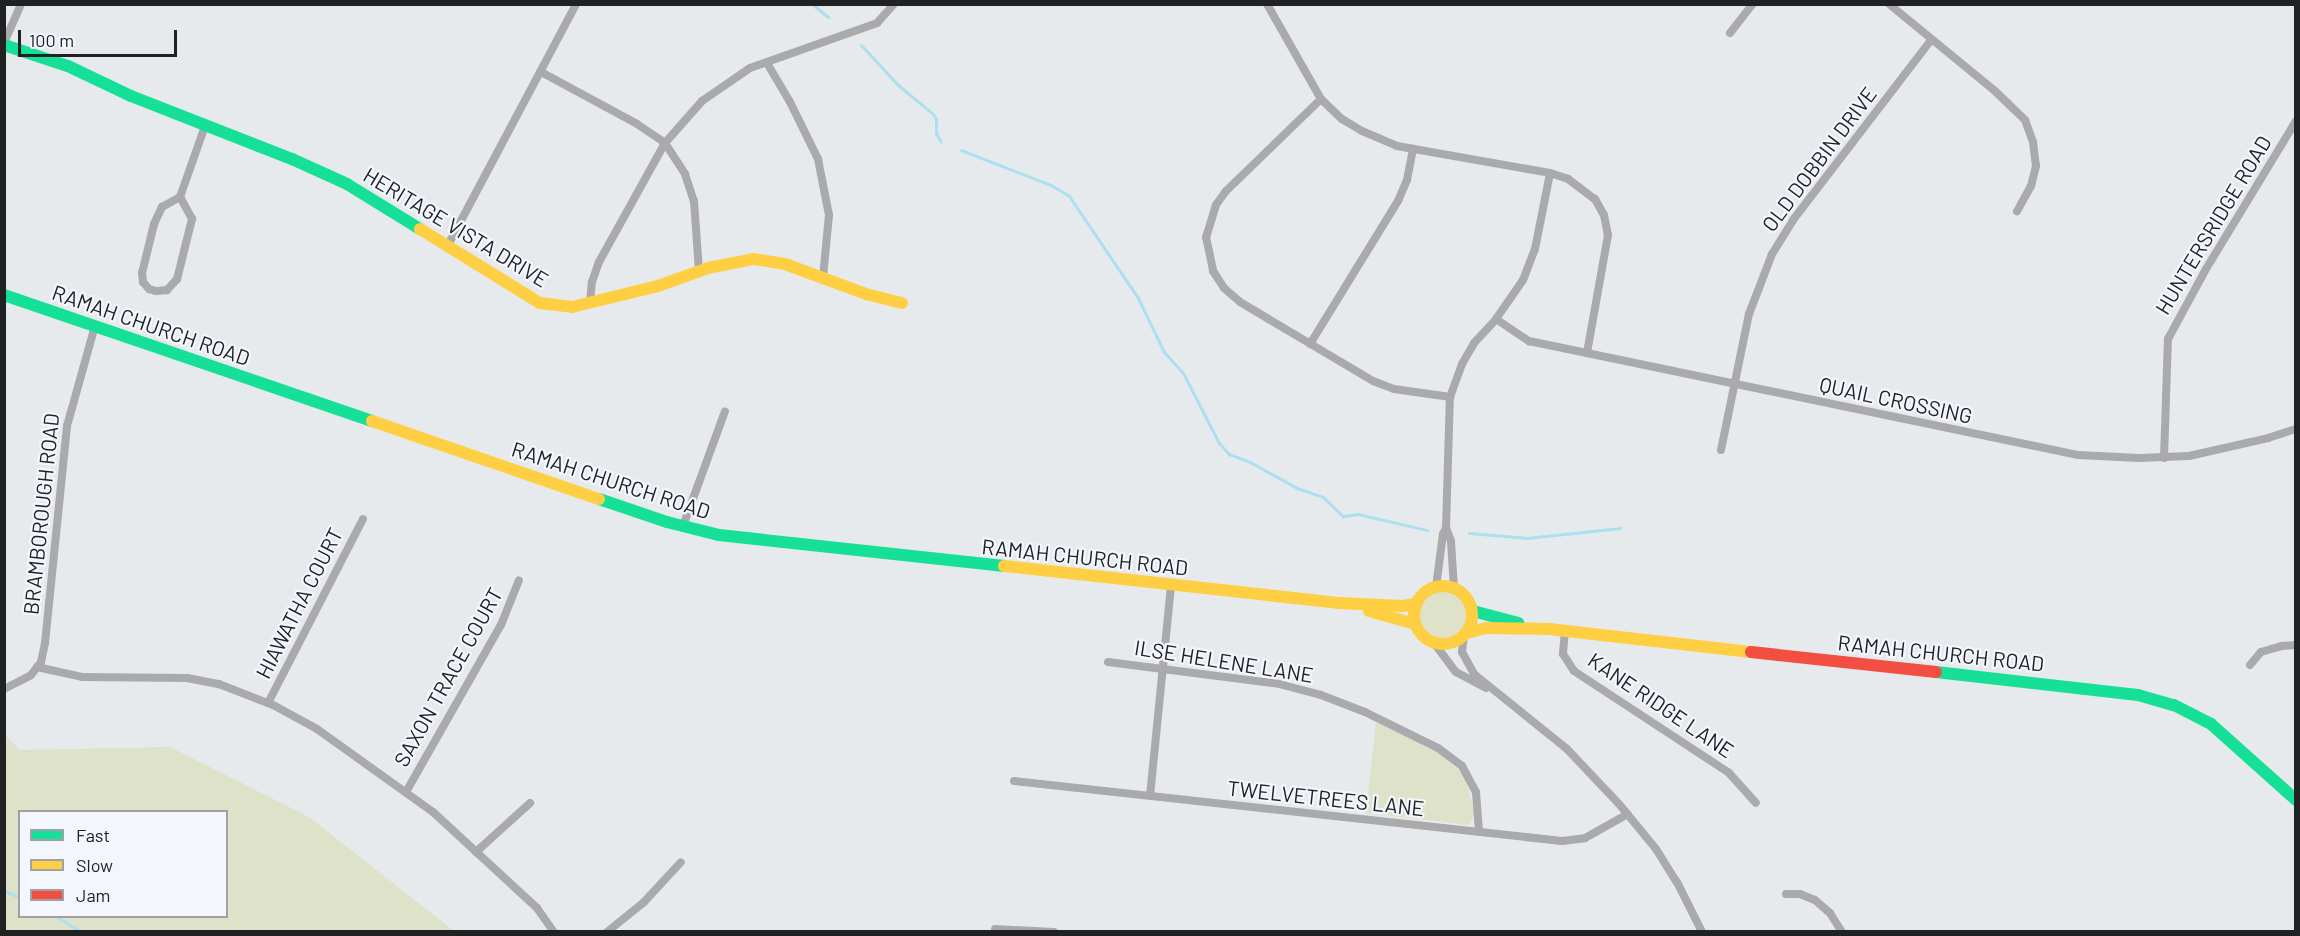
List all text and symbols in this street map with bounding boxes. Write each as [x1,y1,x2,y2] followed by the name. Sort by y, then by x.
[21,18,180,56] scale bar
[29,29,74,51] text: 100 m
[1756,82,1882,236] street label: OLD DOBBIN DRIVE
[2150,131,2276,319] street label: HUNTERSRIDGE ROAD
[359,162,553,292] street label: HERITAGE VISTA DRIVE
[49,279,253,371] street label: RAMAH CHURCH ROAD
[1817,372,1975,428] street label: QUAIL CROSSING
[18,412,64,616] street label: BRAMBOROUGH ROAD
[509,436,713,524] street label: RAMAH CHURCH ROAD
[250,523,348,683] street label: HIAWATHA COURT
[981,534,1189,580] street label: RAMAH CHURCH ROAD
[388,583,508,771] street label: SAXON TRACE COURT
[1837,630,2045,676] street label: RAMAH CHURCH ROAD
[1133,634,1315,688] street label: ILSE HELENE LANE
[1583,647,1739,763] street label: KANE RIDGE LANE
[1226,775,1426,821] street label: TWELVETREES LANE
[18,810,228,918] legend
[76,824,110,846] text: Fast
[76,854,113,876] text: Slow
[76,884,110,906] text: Jam

